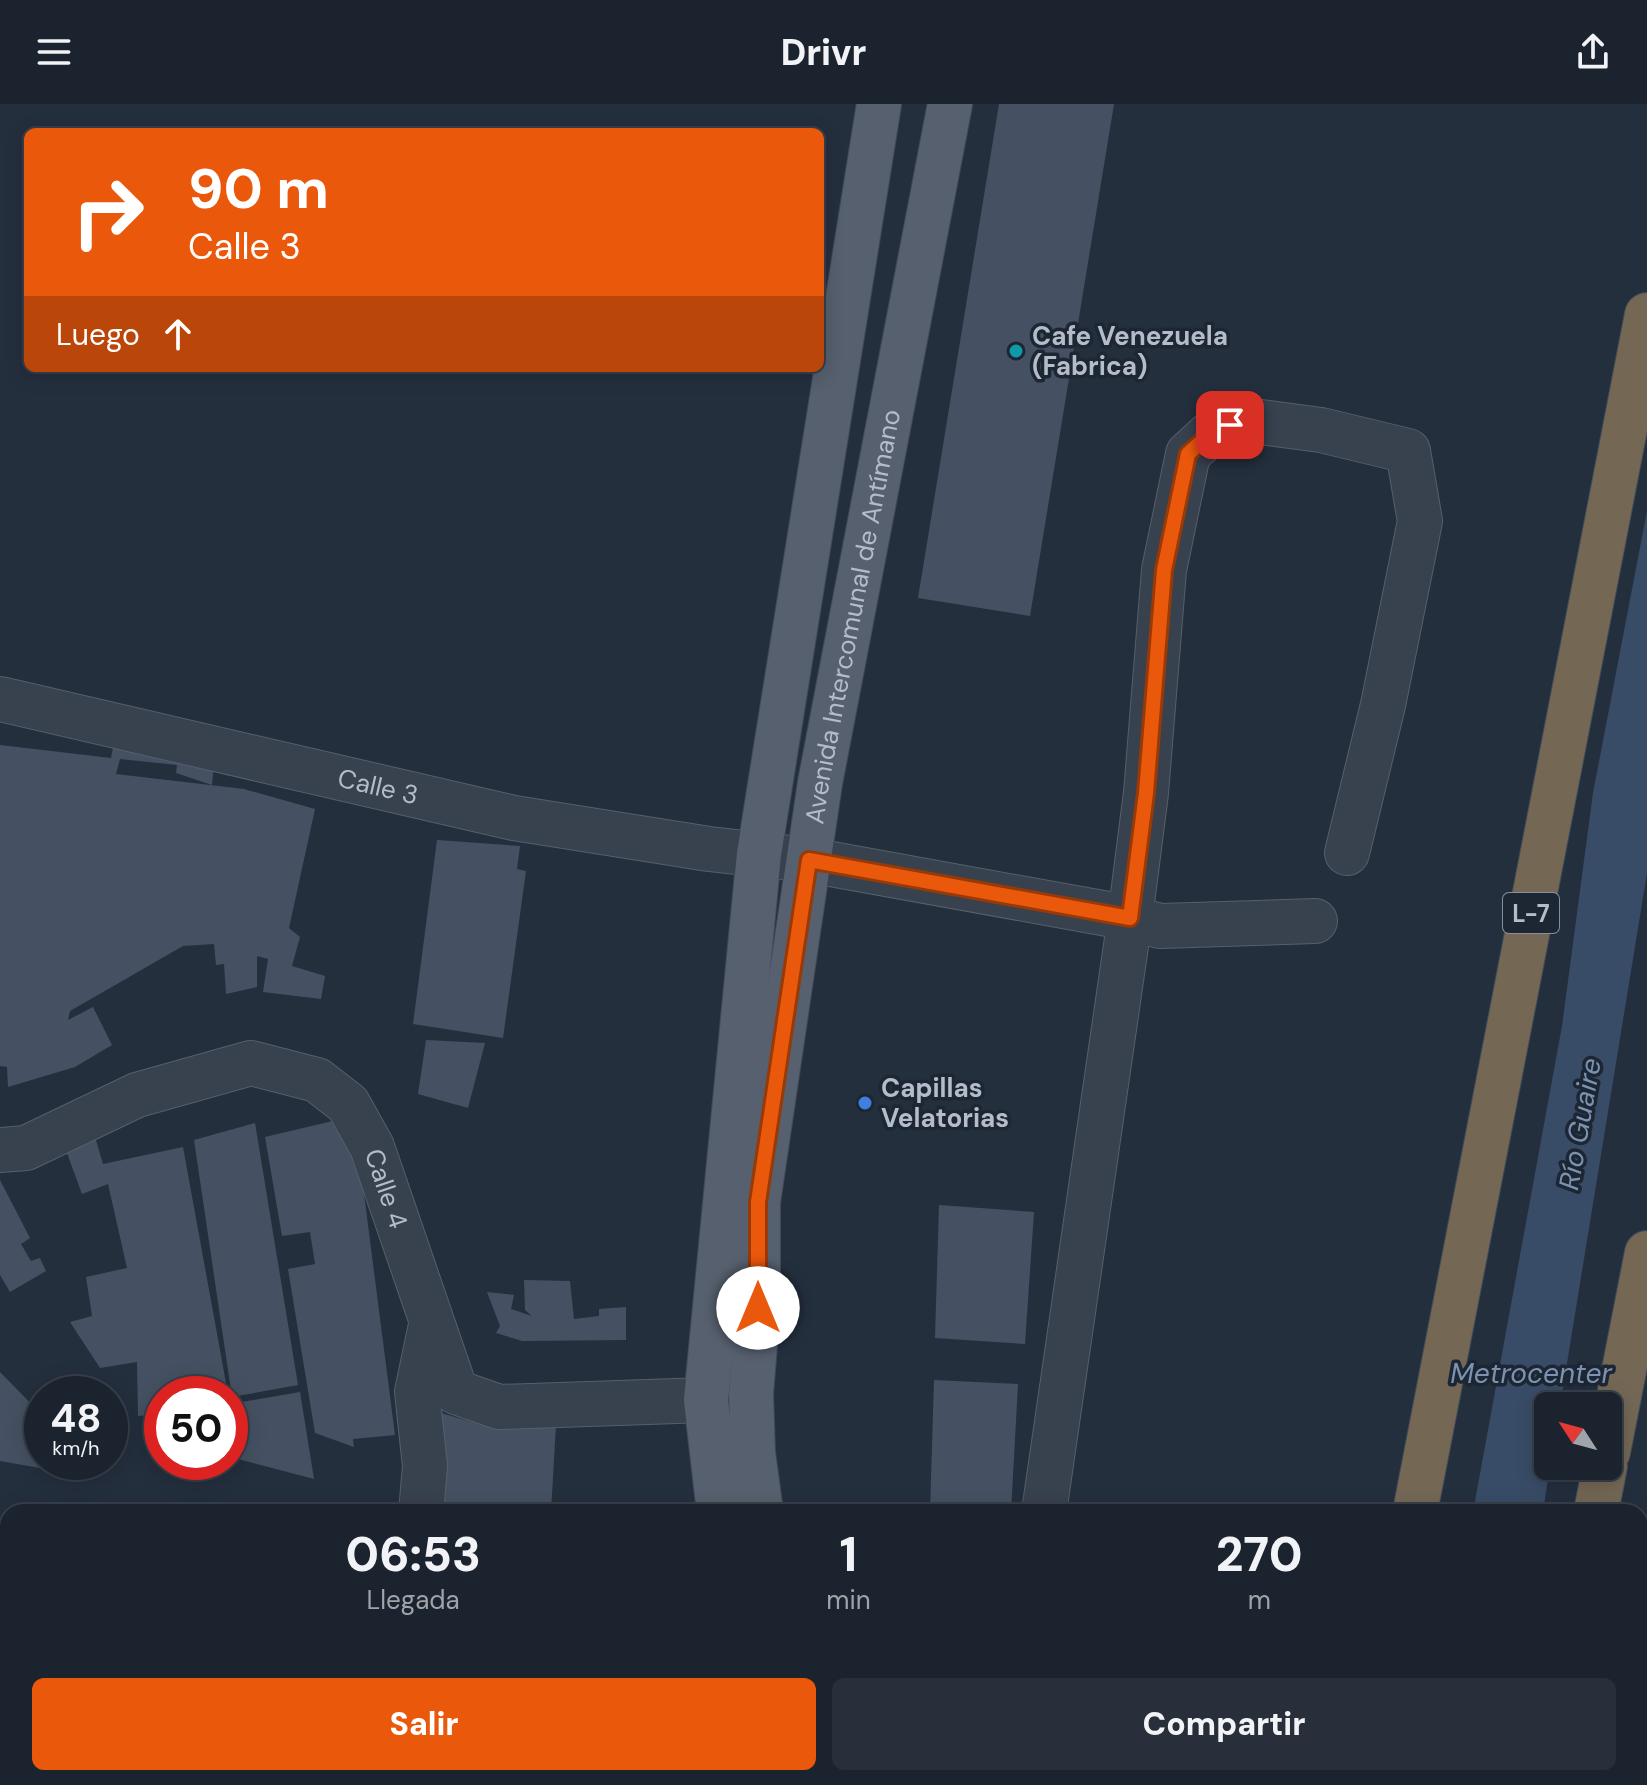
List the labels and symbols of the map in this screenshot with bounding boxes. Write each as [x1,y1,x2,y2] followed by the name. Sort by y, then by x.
[1032,319,1228,383] place label: Cafe Venezuela (Fabrica)
[1007,342,1025,360] marker: Cafe Venezuela (Fabrica)
[1196,391,1264,459] pin
[797,406,908,826] street label: Avenida Intercomunal de Antímano
[334,761,422,812] street label: Calle 3
[1503,893,1559,933] road number: L-7
[1550,1055,1610,1193] water label: Río Guaire
[881,1071,1009,1135] place label: Capillas Velatorias
[856,1094,874,1112] marker: Capillas Velatorias
[357,1144,416,1233] street label: Calle 4
[716,1266,800,1350] position arrow
[1450,1355,1612,1392] water label: Metrocenter
[144,1376,248,1480] speed limit sign: 50
[1534,1392,1622,1480] north arrow

